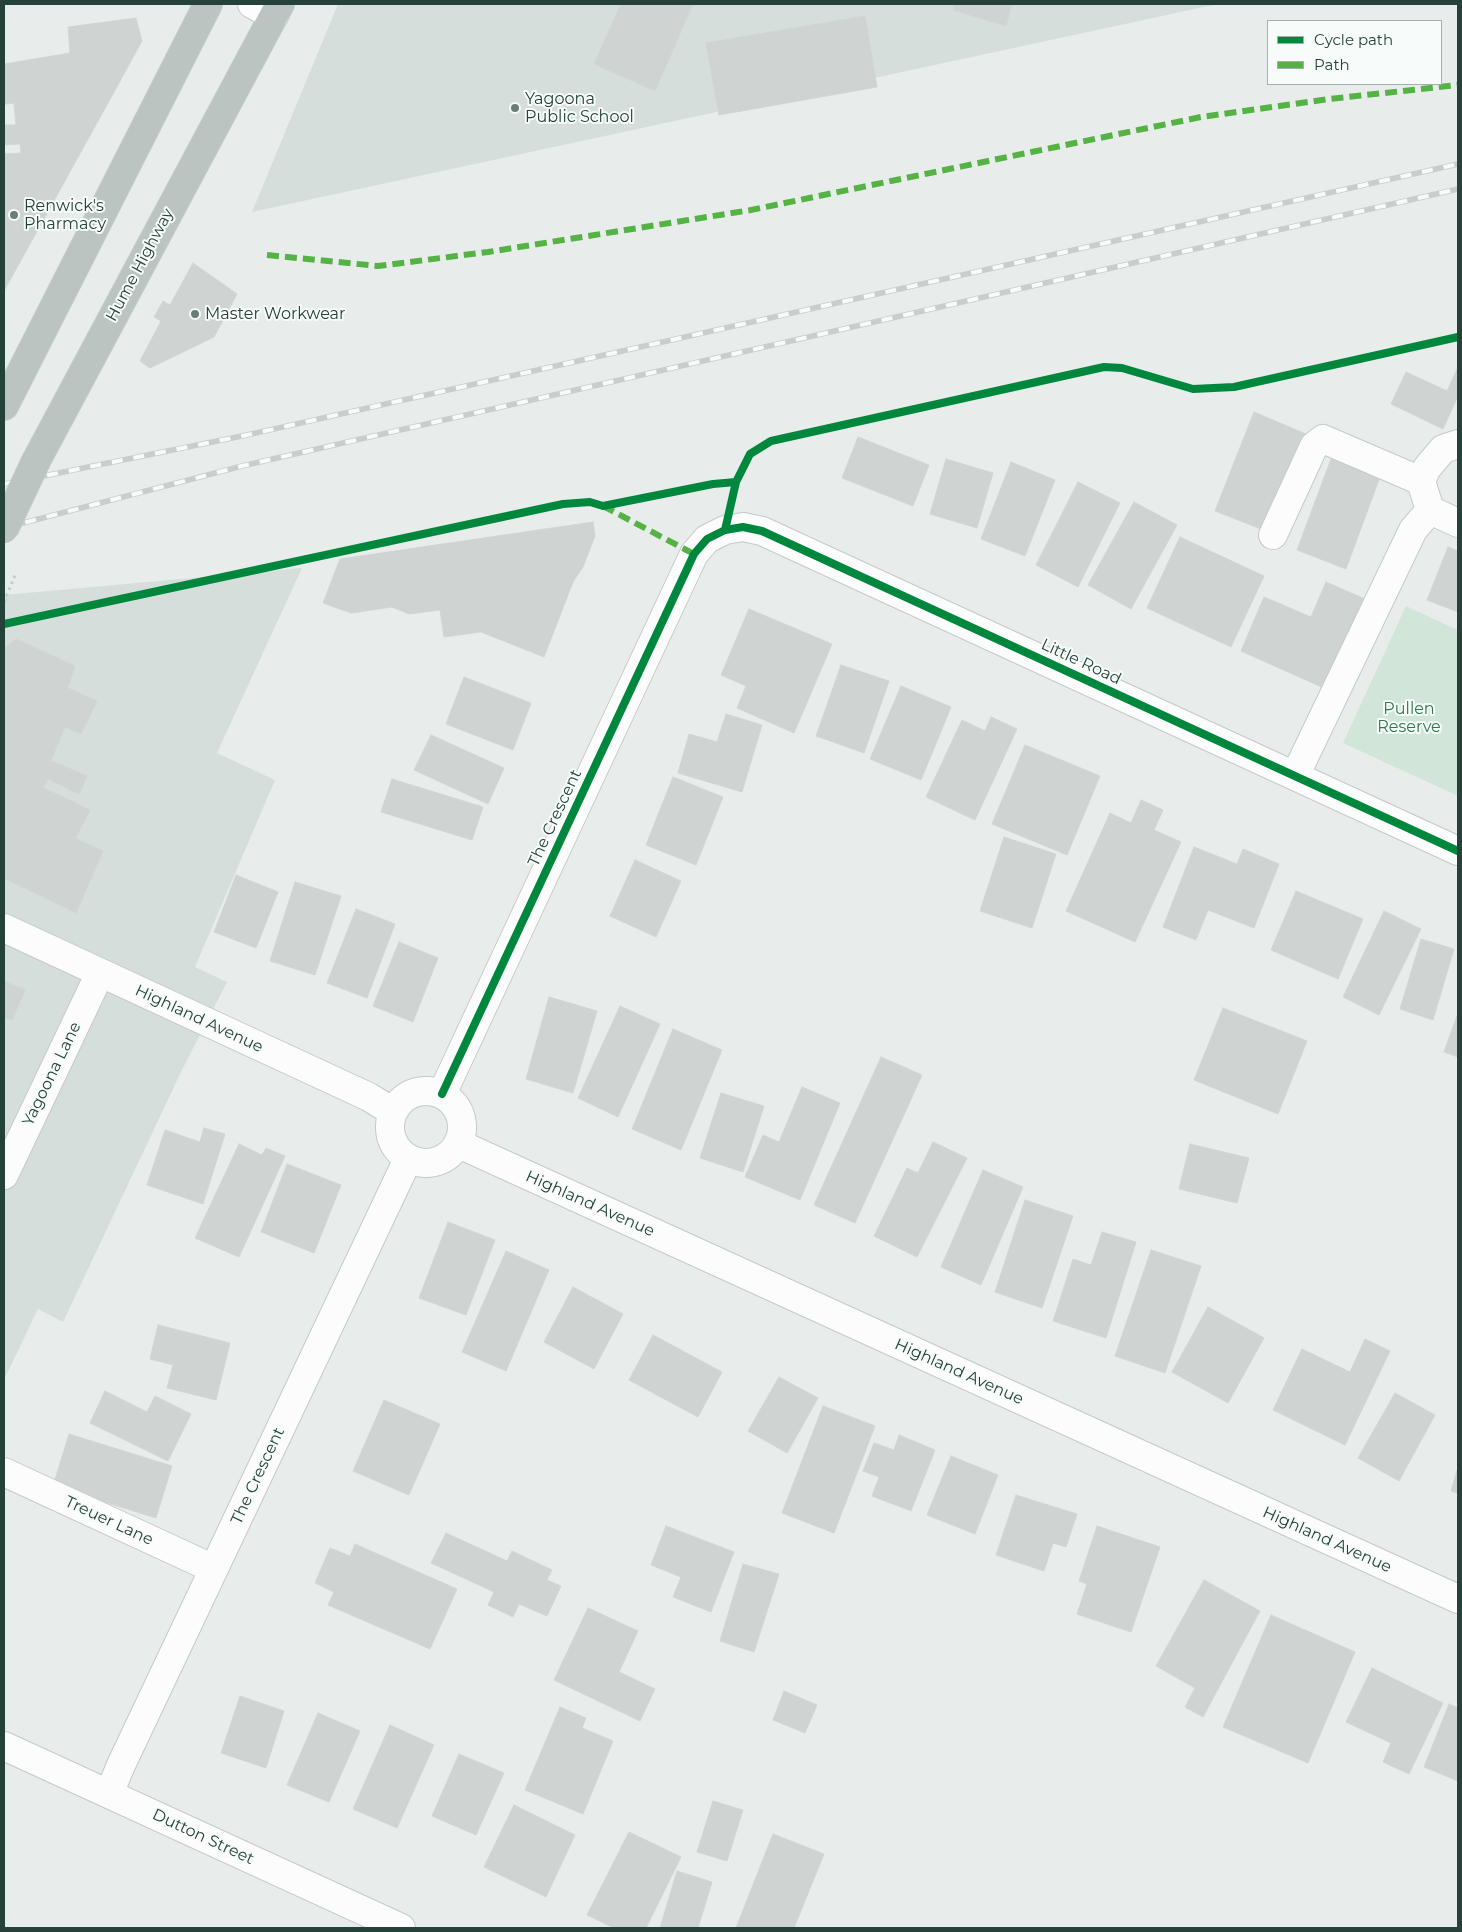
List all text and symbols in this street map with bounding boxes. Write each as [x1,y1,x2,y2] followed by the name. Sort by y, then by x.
[1267,20,1442,85] legend
[1314,30,1393,49] text: Cycle path
[1314,55,1350,74] text: Path
[525,89,634,127] place label: Yagoona Public School
[509,102,521,114] marker: Yagoona Public School
[24,196,106,234] place label: Renwick's Pharmacy
[102,205,178,325] street label: Hume Highway
[8,209,20,221] marker: Renwick's Pharmacy
[205,304,345,324] place label: Master Workwear
[189,308,201,320] marker: Master Workwear
[1038,635,1124,689] street label: Little Road
[1377,699,1441,737] park label: Pullen Reserve
[524,766,586,870] street label: The Crescent
[132,981,266,1057] street label: Highland Avenue
[19,1019,85,1129] street label: Yagoona Lane
[523,1167,657,1241] street label: Highland Avenue
[892,1335,1026,1409] street label: Highland Avenue
[227,1424,289,1528] street label: The Crescent
[62,1492,156,1550] street label: Treuer Lane
[1260,1503,1394,1577] street label: Highland Avenue
[149,1805,257,1869] street label: Dutton Street

